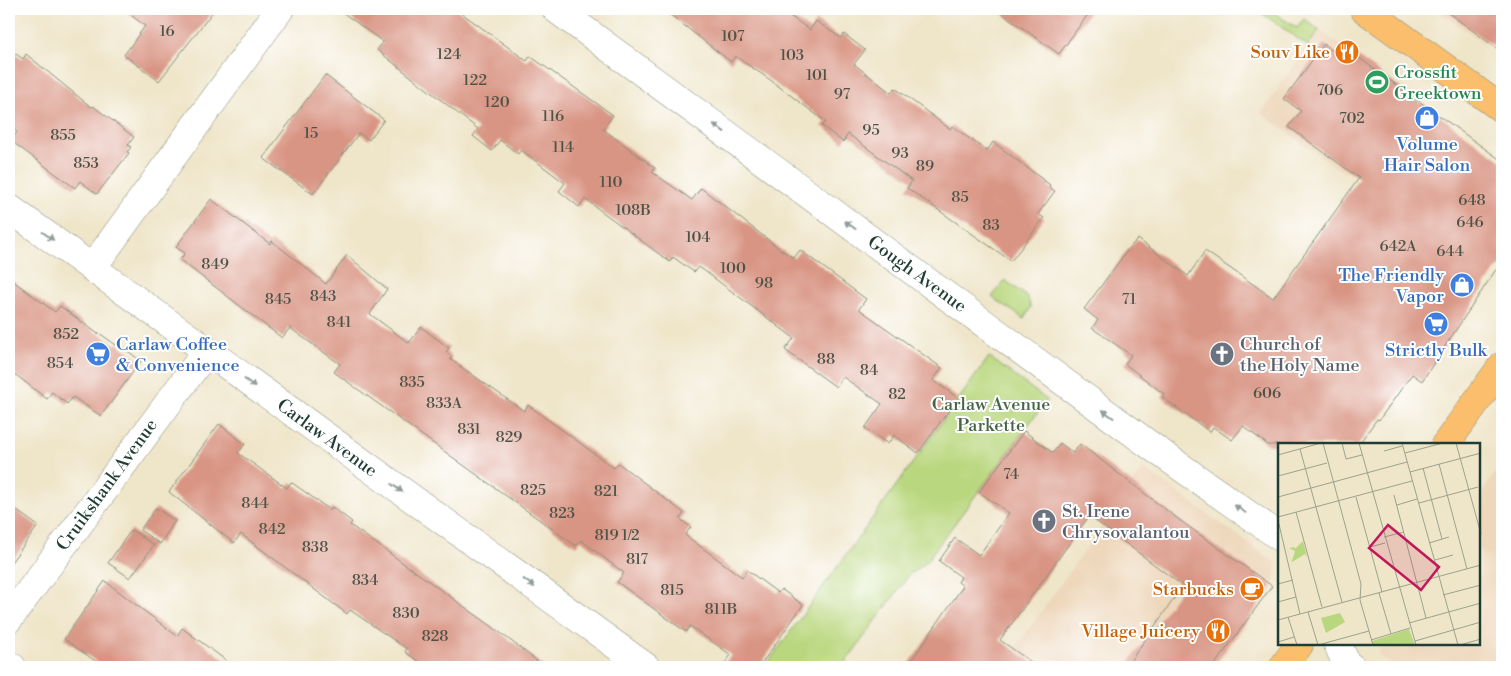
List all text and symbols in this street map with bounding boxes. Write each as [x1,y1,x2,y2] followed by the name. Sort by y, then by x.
[159,22,175,41] house number: 16
[721,27,745,46] house number: 107
[1334,39,1360,65] restaurant icon: Souv Like
[1250,41,1330,64] place label: Souv Like
[437,45,461,64] house number: 124
[780,46,804,65] house number: 103
[1394,61,1482,105] place label: Crossfit Greektown
[806,66,828,85] house number: 101
[1364,69,1390,95] sports icon: Crossfit Greektown
[463,71,487,90] house number: 122
[1317,81,1343,100] house number: 706
[834,85,851,104] house number: 97
[484,93,510,112] house number: 120
[1414,105,1440,131] shop icon: Volume Hair Salon
[542,107,564,126] house number: 116
[1339,109,1365,128] house number: 702
[862,121,880,140] house number: 95
[713,123,726,134] one-way arrow
[304,124,318,143] house number: 15
[50,126,76,145] house number: 855
[1384,133,1471,177] place label: Volume Hair Salon
[552,138,574,157] house number: 114
[891,144,909,163] house number: 93
[73,154,99,173] house number: 853
[916,157,934,176] house number: 89
[600,173,622,192] house number: 110
[951,188,969,207] house number: 85
[1458,191,1486,210] house number: 648
[615,201,651,220] house number: 108B
[1456,213,1484,232] house number: 646
[982,216,1000,235] house number: 83
[844,219,857,230] one-way arrow
[686,228,711,247] house number: 104
[863,230,971,318] street label: Gough Avenue
[41,231,55,241] one-way arrow
[1379,237,1417,256] house number: 642A
[1436,242,1464,261] house number: 644
[201,255,229,274] house number: 849
[720,259,746,278] house number: 100
[1338,264,1444,308] place label: The Friendly Vapor
[1449,272,1475,298] shop icon: The Friendly Vapor
[755,274,773,293] house number: 98
[310,287,336,306] house number: 843
[265,290,291,309] house number: 845
[1122,290,1137,309] house number: 71
[1423,311,1449,337] supermarket icon: Strictly Bulk
[327,313,352,332] house number: 841
[53,325,79,344] house number: 852
[116,333,240,377] place label: Carlaw Coffee & Convenience
[1240,333,1360,377] place label: Church of the Holy Name
[1385,339,1489,362] place label: Strictly Bulk
[85,341,111,367] supermarket icon: Carlaw Coffee & Convenience
[1209,341,1235,367] church icon: Church of the Holy Name
[817,350,835,369] house number: 88
[47,354,73,373] house number: 854
[860,361,878,380] house number: 84
[399,373,425,392] house number: 835
[244,378,257,388] one-way arrow
[1253,384,1281,403] house number: 606
[888,385,906,404] house number: 82
[932,393,1050,437] park label: Carlaw Avenue Parkette
[272,394,382,482] street label: Carlaw Avenue
[426,394,463,413] house number: 833A
[1101,409,1115,419] one-way arrow
[51,414,163,556] street label: Cruikshank Avenue
[457,420,481,439] house number: 831
[496,428,522,447] house number: 829
[1278,443,1481,646] inset map
[1003,465,1019,484] house number: 74
[520,481,546,500] house number: 825
[594,482,619,501] house number: 821
[390,483,404,493] one-way arrow
[241,494,269,513] house number: 844
[1062,500,1190,544] place label: St. Irene Chrysovalantou
[549,504,575,523] house number: 823
[1233,504,1247,514] one-way arrow
[1031,508,1057,534] church icon: St. Irene Chrysovalantou
[259,520,285,539] house number: 842
[595,526,639,545] house number: 819 1/2
[302,538,328,557] house number: 838
[626,550,649,569] house number: 817
[352,571,378,590] house number: 834
[1239,576,1265,602] cafe icon: Starbucks
[522,578,536,588] one-way arrow
[1153,578,1234,601] place label: Starbucks
[660,581,684,600] house number: 815
[705,600,737,619] house number: 811B
[392,604,420,623] house number: 830
[1205,618,1231,644] restaurant icon: Village Juicery
[1080,620,1200,643] place label: Village Juicery
[422,627,448,646] house number: 828

